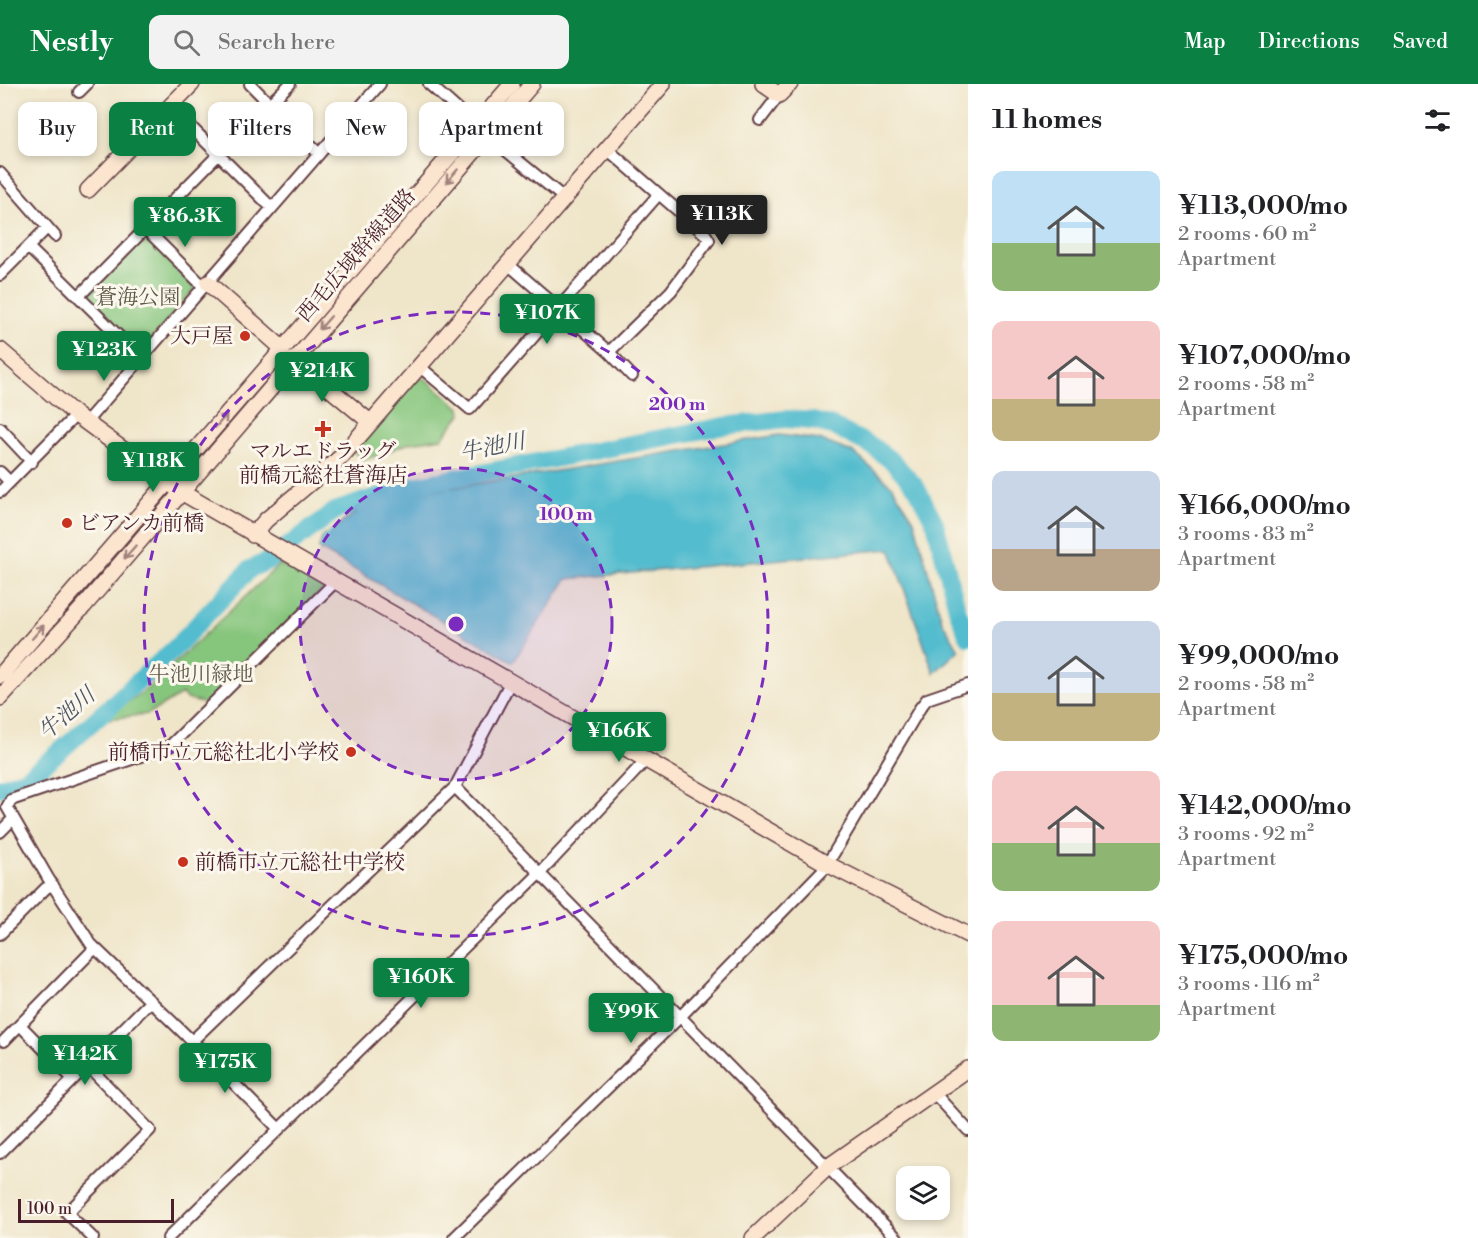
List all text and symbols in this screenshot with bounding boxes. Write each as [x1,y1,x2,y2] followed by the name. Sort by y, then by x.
[149,15,569,69] search box
[30,25,113,60] text: Nestly
[170,26,203,59] icon: search
[218,29,335,56] text: Search here
[1184,29,1226,55] text: Map
[1259,29,1360,55] text: Directions
[1393,29,1448,55] text: Saved
[18,102,97,156] chip: Buy
[109,102,196,156] chip: Rent
[208,102,313,156] chip: Filters
[325,102,407,156] chip: New
[419,102,564,156] chip: Apartment
[992,104,1102,136] text: 11 homes
[1421,104,1454,137] icon: filters
[445,168,459,183] one-way arrow
[292,184,422,328] street label: 西毛広域幹線道路
[1178,190,1348,222] text: ¥113,000/mo
[680,195,764,246] pin: ¥113K
[1040,195,1112,267] icon: home
[136,197,234,248] pin: ¥86.3K
[690,202,754,227] text: ¥113K
[148,204,222,229] text: ¥86.3K
[1178,222,1316,247] text: 2 rooms · 60 m²
[1178,247,1276,272] text: Apartment
[96,285,180,311] park label: 蒼海公園
[505,294,589,345] pin: ¥107K
[514,301,580,326] text: ¥107K
[318,315,332,330] one-way arrow
[170,324,233,350] place label: 大戸屋
[238,329,252,343] marker: 大戸屋
[62,331,146,382] pin: ¥123K
[71,338,137,363] text: ¥123K
[1178,340,1351,372] text: ¥107,000/mo
[1040,345,1112,417] icon: home
[280,352,364,403] pin: ¥214K
[289,359,355,384] text: ¥214K
[1178,372,1314,397] text: 2 rooms · 58 m²
[649,393,706,416] text: 200 m
[1178,397,1276,422] text: Apartment
[214,414,228,429] one-way arrow
[316,422,330,436] marker: マルエドラッグ 前橋元総社蒼海店
[457,428,529,467] water label: 牛池川
[239,439,407,489] place label: マルエドラッグ 前橋元総社蒼海店
[111,442,195,493] pin: ¥118K
[121,449,185,474] text: ¥118K
[1178,490,1351,522] text: ¥166,000/mo
[1040,495,1112,567] icon: home
[539,503,593,526] text: 100 m
[79,511,204,537] place label: ビアンカ前橋
[60,516,74,530] marker: ビアンカ前橋
[1178,522,1314,547] text: 3 rooms · 83 m²
[124,544,137,560] one-way arrow
[1178,547,1276,572] text: Apartment
[446,614,466,634] centre of rings
[31,625,45,640] one-way arrow
[1178,640,1339,672] text: ¥99,000/mo
[1040,645,1112,717] icon: home
[149,662,254,688] park label: 牛池川緑地
[1178,672,1314,697] text: 2 rooms · 58 m²
[33,681,102,746] water label: 牛池川
[1178,697,1276,722] text: Apartment
[577,712,661,763] pin: ¥166K
[586,719,652,744] text: ¥166K
[108,740,339,766] place label: 前橋市立元総社北小学校
[344,745,358,759] marker: 前橋市立元総社北小学校
[1178,790,1352,822] text: ¥142,000/mo
[1040,795,1112,867] icon: home
[1178,822,1314,847] text: 3 rooms · 92 m²
[1178,847,1276,872] text: Apartment
[195,850,405,876] place label: 前橋市立元総社中学校
[176,855,190,869] marker: 前橋市立元総社中学校
[1178,940,1348,972] text: ¥175,000/mo
[1040,945,1112,1017] icon: home
[379,958,463,1009] pin: ¥160K
[387,965,455,990] text: ¥160K
[1178,972,1320,997] text: 3 rooms · 116 m²
[595,993,667,1044] pin: ¥99K
[1178,997,1276,1022] text: Apartment
[603,1000,659,1025] text: ¥99K
[43,1035,127,1086] pin: ¥142K
[52,1042,118,1067] text: ¥142K
[183,1043,267,1094] pin: ¥175K
[193,1050,257,1075] text: ¥175K
[896,1166,950,1220] map controls
[896,1166,950,1220] button: layers
[18,1196,174,1224] scale bar
[27,1199,72,1219] text: 100 m

